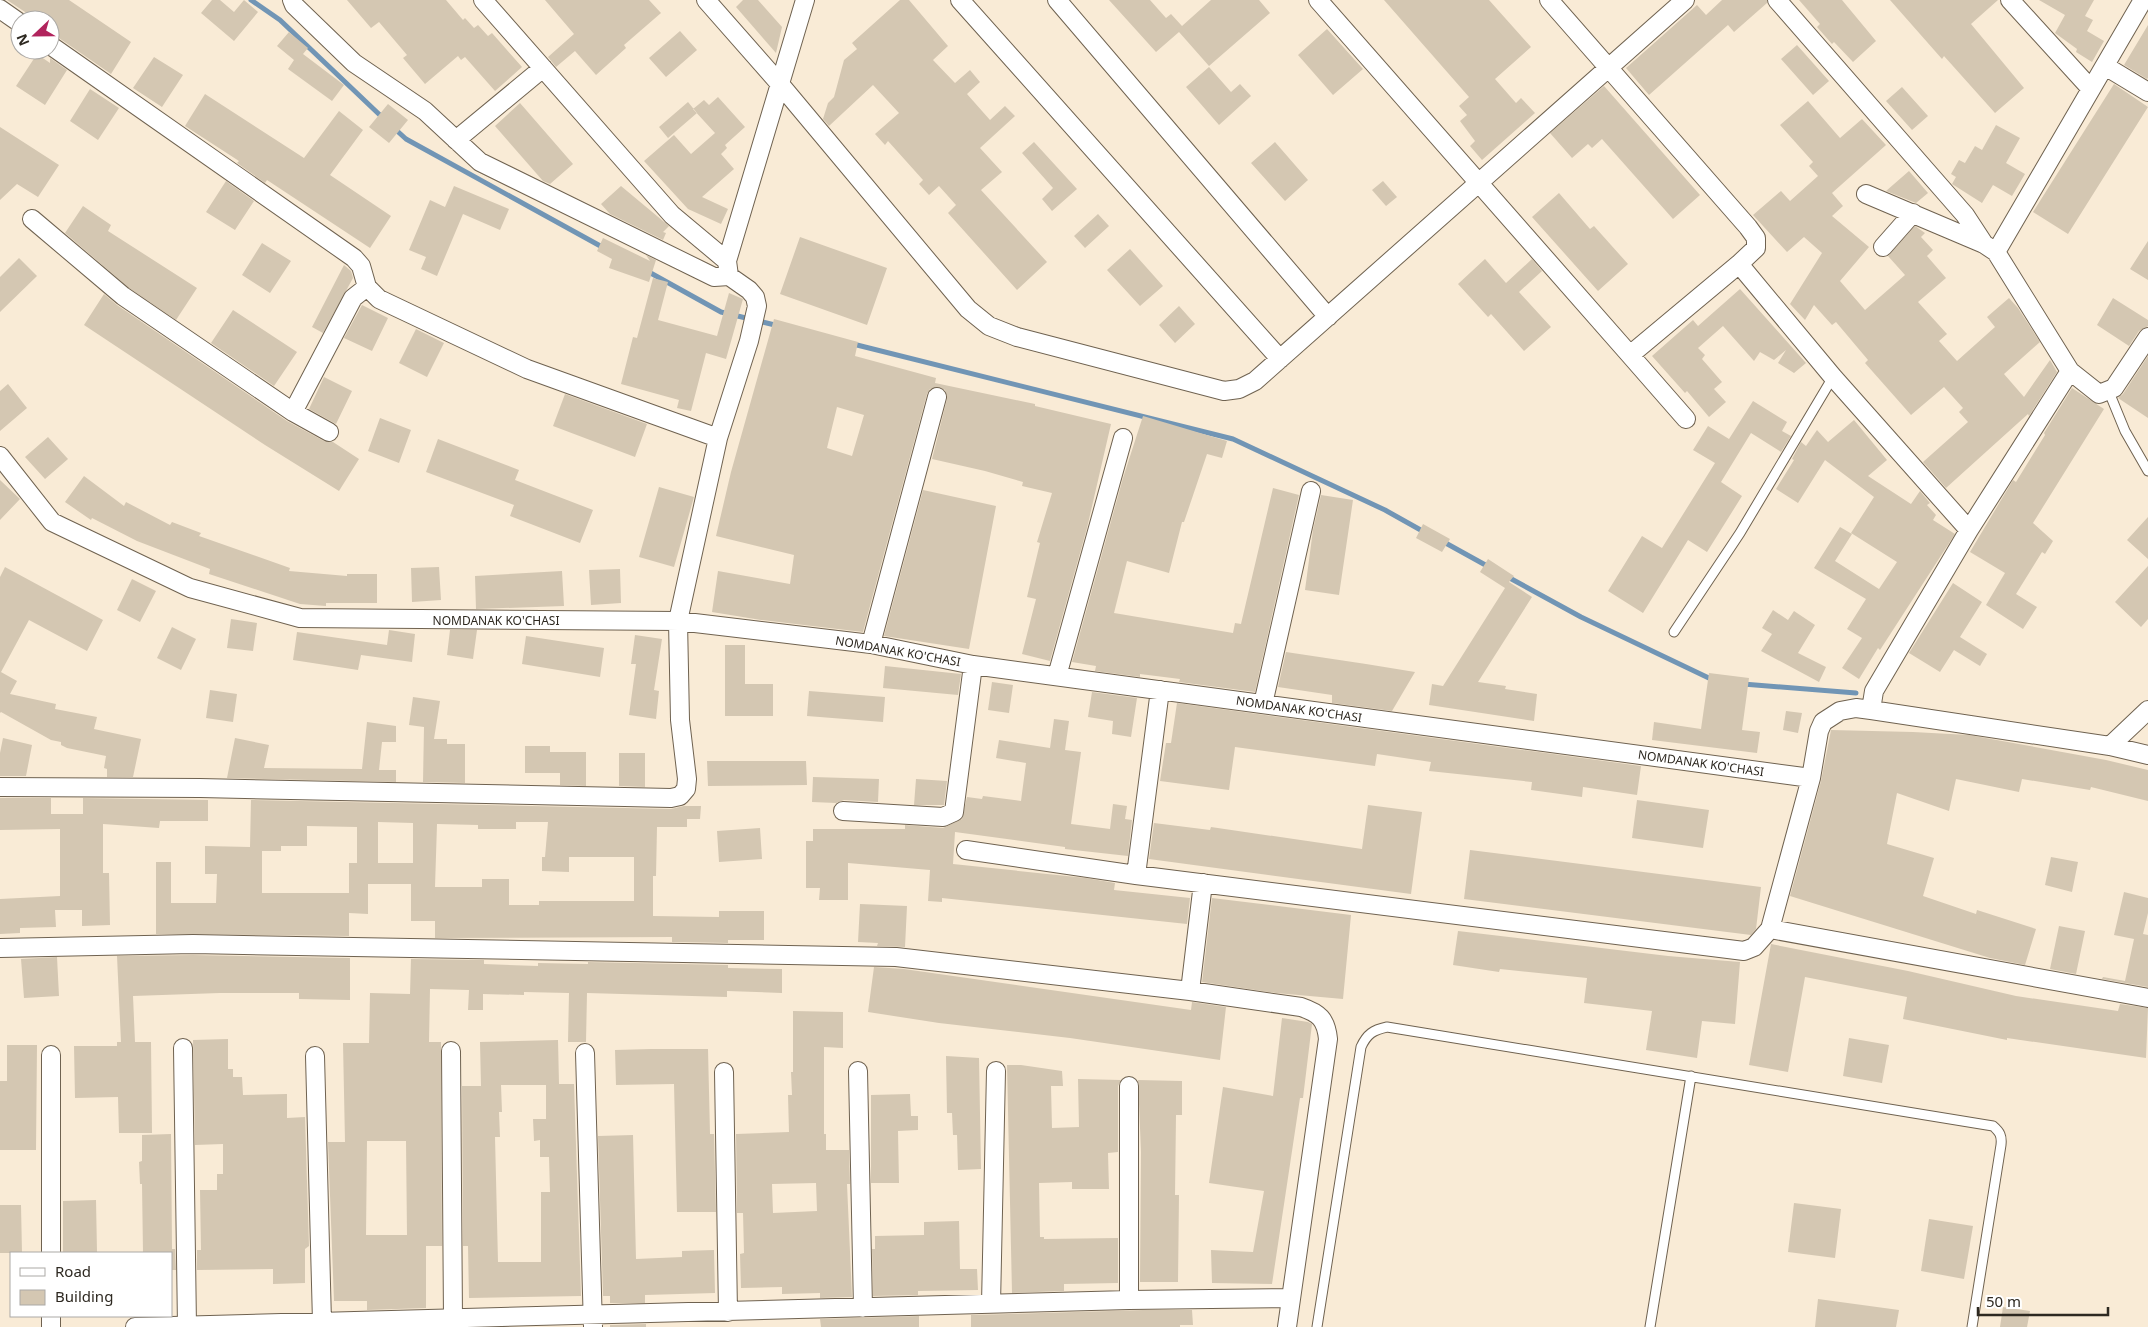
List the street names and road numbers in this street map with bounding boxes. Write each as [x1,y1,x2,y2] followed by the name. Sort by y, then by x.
[433,612,559,629] street label: NOMDANAK KO'CHASI
[834,632,962,670] street label: NOMDANAK KO'CHASI
[1235,692,1363,726] street label: NOMDANAK KO'CHASI
[1637,746,1765,780] street label: NOMDANAK KO'CHASI

